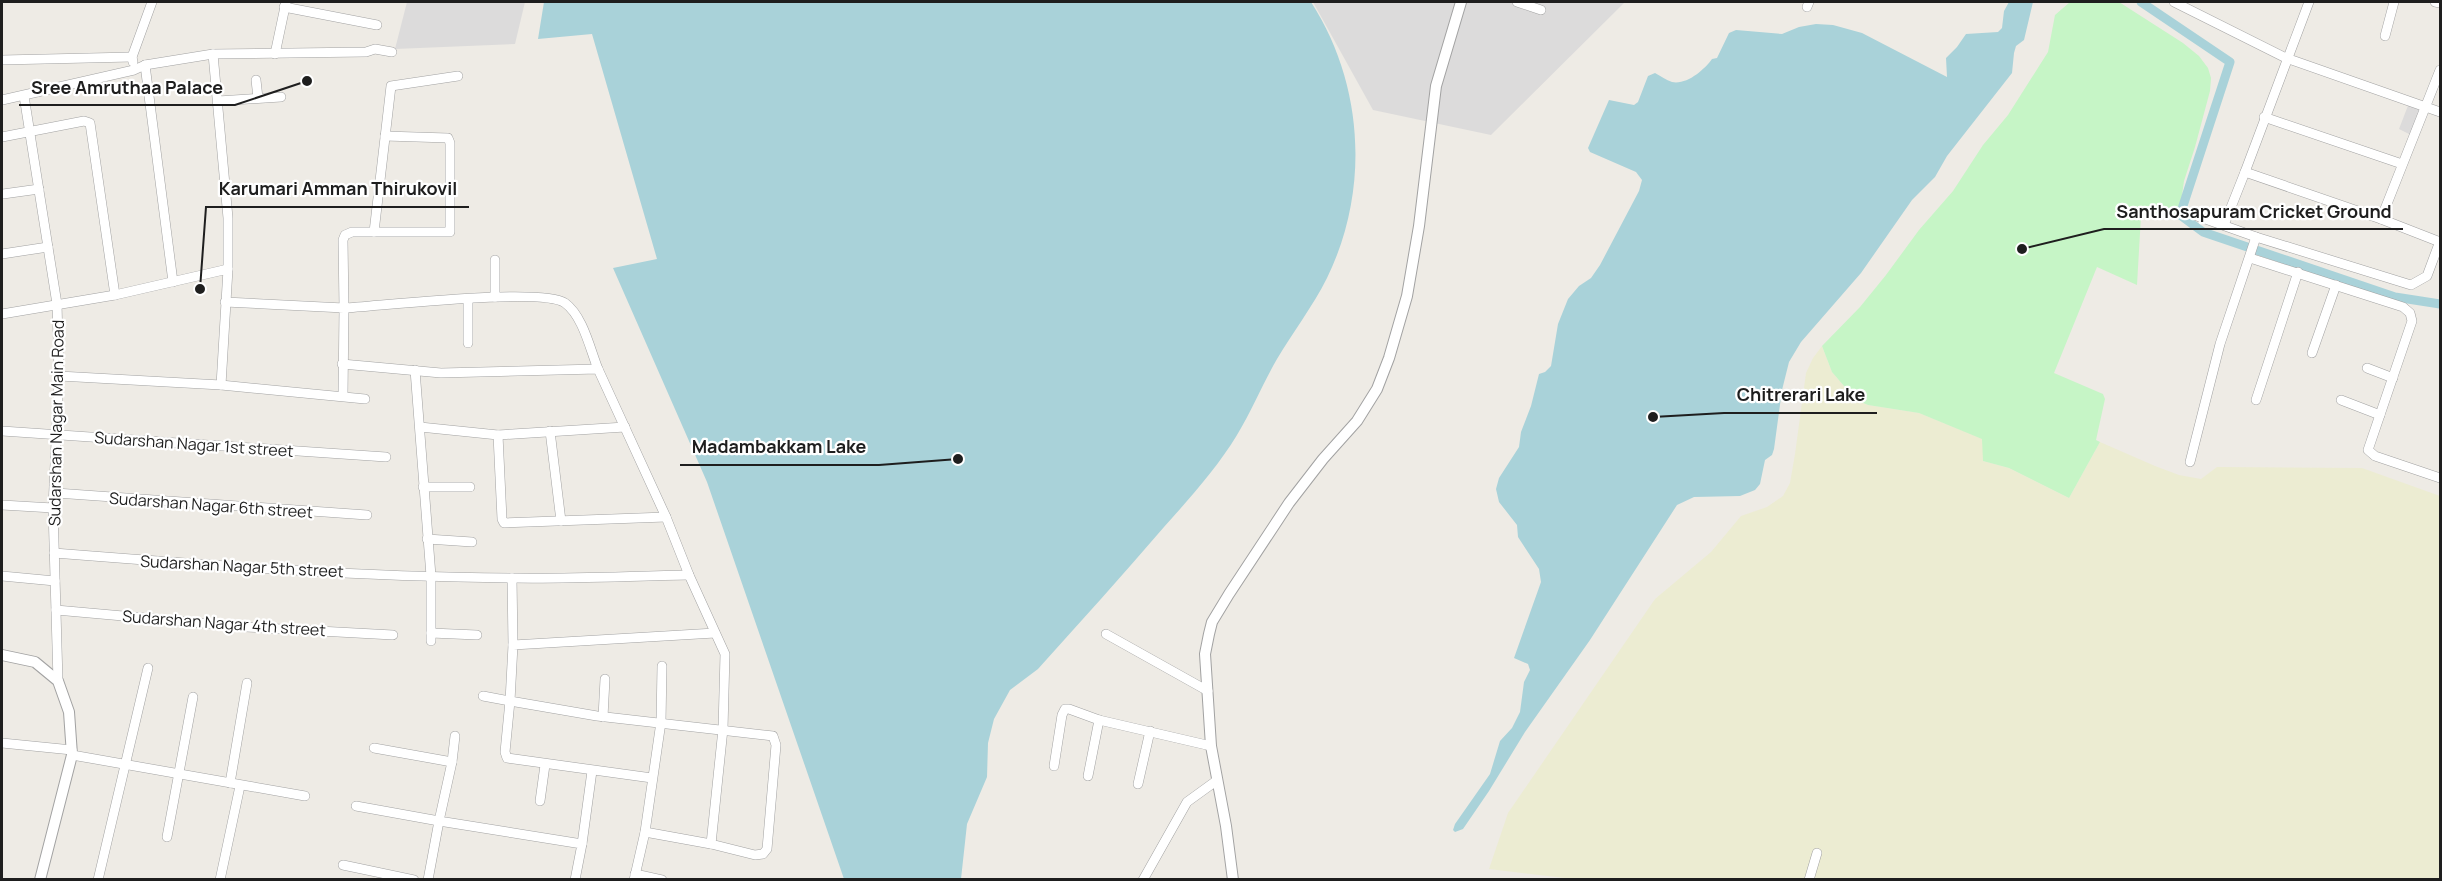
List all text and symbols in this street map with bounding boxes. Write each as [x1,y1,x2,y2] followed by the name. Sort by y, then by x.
[19,69,235,105] callout: Sree Amruthaa Palace
[31,75,223,99] text: Sree Amruthaa Palace
[206,171,469,207] callout: Karumari Amman Thirukovil
[219,176,457,200] text: Karumari Amman Thirukovil
[2104,193,2403,229] callout: Santhosapuram Cricket Ground
[2116,199,2392,223] text: Santhosapuram Cricket Ground
[43,320,69,526] street label: Sudarshan Nagar Main Road
[1724,377,1877,413] callout: Chitrerari Lake
[1737,382,1866,406] text: Chitrerari Lake
[94,426,294,462] street label: Sudarshan Nagar 1st street
[680,429,879,465] callout: Madambakkam Lake
[692,434,867,458] text: Madambakkam Lake
[108,487,314,523] street label: Sudarshan Nagar 6th street
[140,550,344,582] street label: Sudarshan Nagar 5th street
[122,605,326,641] street label: Sudarshan Nagar 4th street

